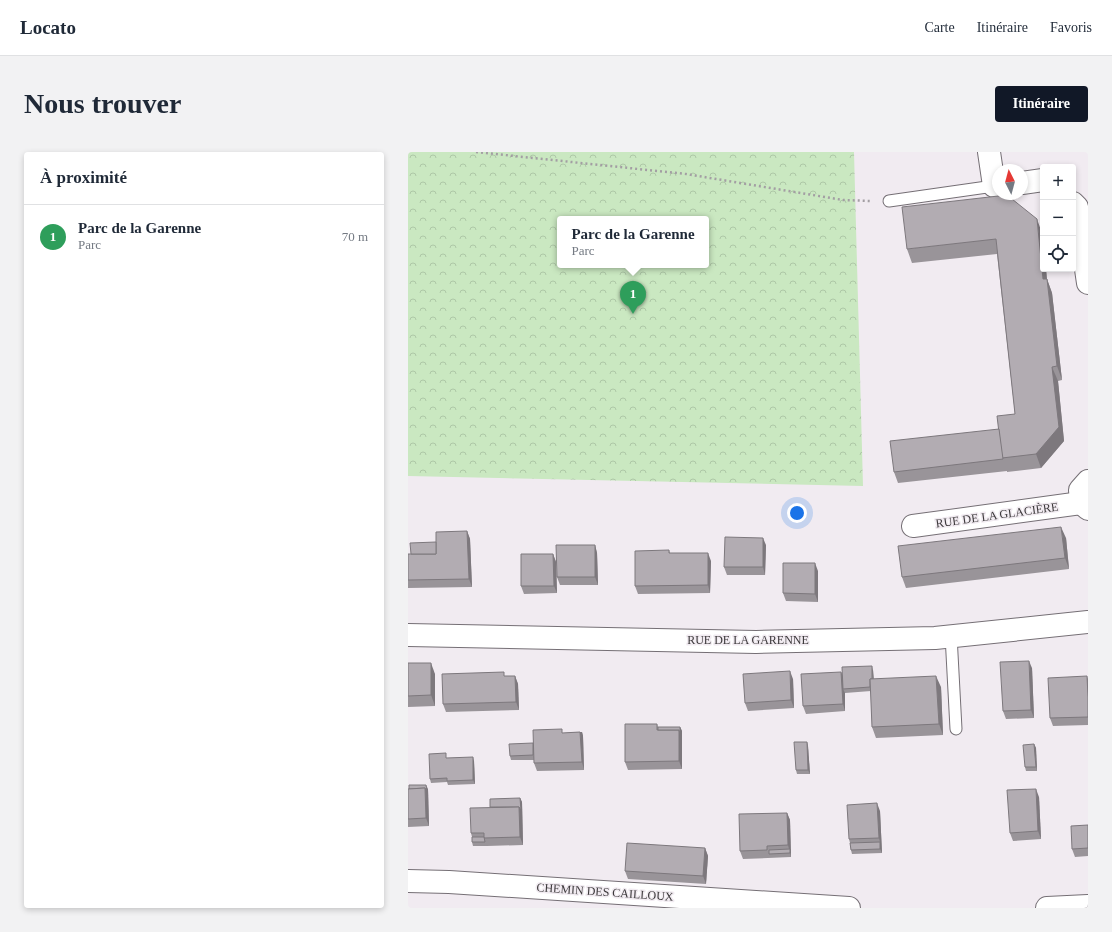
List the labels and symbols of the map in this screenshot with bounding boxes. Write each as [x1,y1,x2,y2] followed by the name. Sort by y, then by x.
[992,164,1028,200] north arrow
[620,281,646,314] pin: 1
[935,499,1059,531] street label: RUE DE LA GLACIÈRE
[787,503,807,523] your location
[687,633,809,647] street label: RUE DE LA GARENNE
[536,880,674,904] street label: CHEMIN DES CAILLOUX

